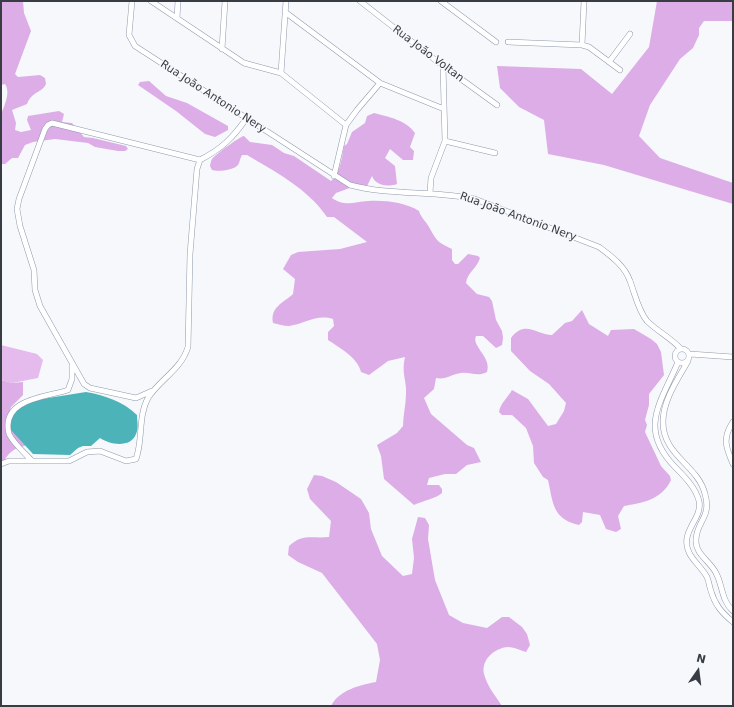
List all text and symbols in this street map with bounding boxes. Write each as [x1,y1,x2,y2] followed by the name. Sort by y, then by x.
[390,23,466,85] street label: Rua João Voltan
[158,58,268,136] street label: Rua João Antonio Nery
[458,190,578,244] street label: Rua João Antonio Nery
[678,651,718,691] north arrow
[695,651,707,666] text: N

